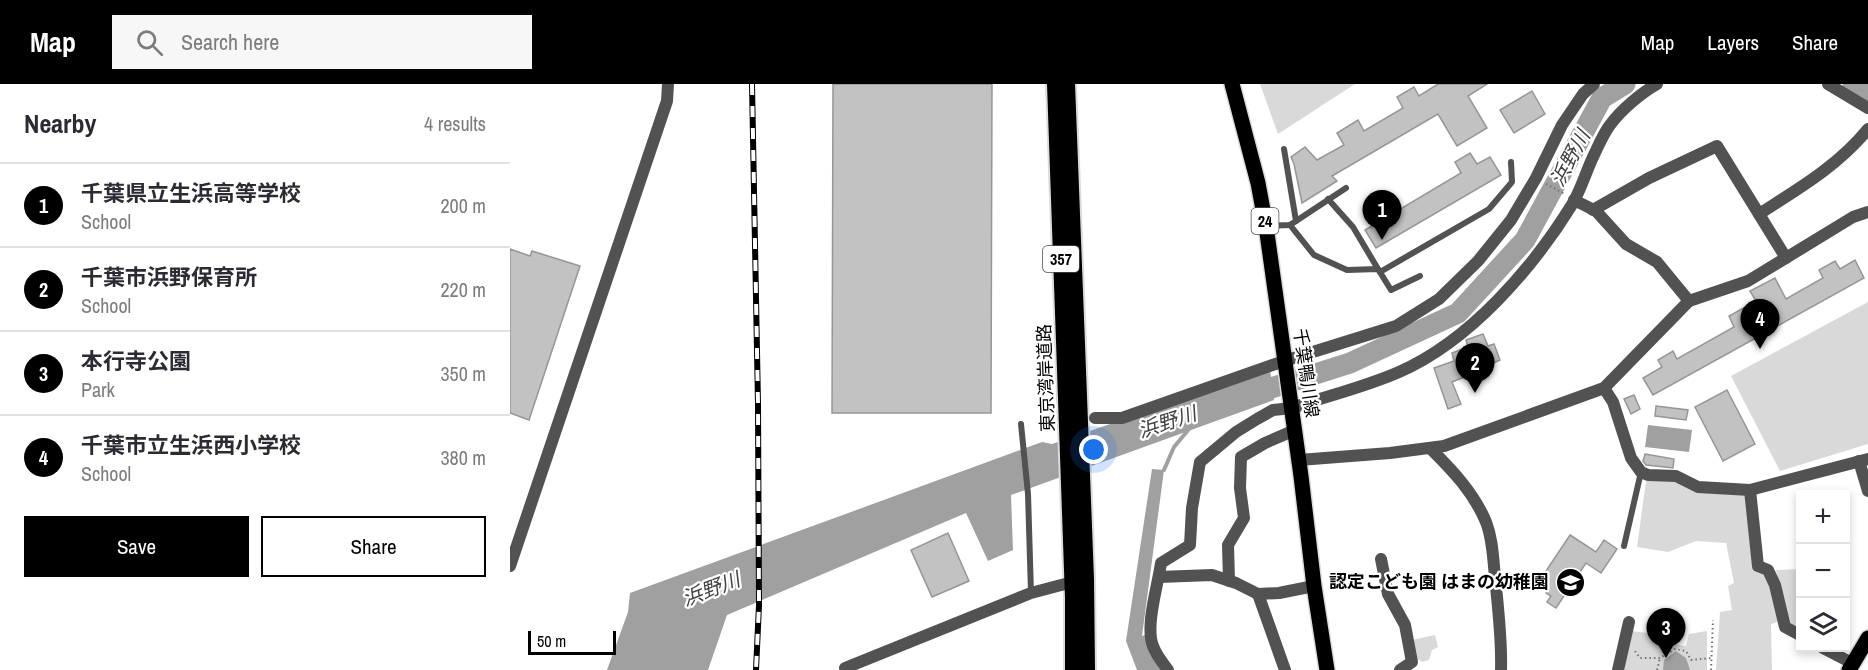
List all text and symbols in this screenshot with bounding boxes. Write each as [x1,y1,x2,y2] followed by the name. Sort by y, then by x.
[112,15,532,69] search box
[30,23,76,61] text: Map
[133,26,166,59] icon: search
[181,27,279,57] text: Search here
[1641,28,1674,57] text: Map
[1707,28,1759,57] text: Layers
[1792,28,1838,57] text: Share
[24,106,96,141] text: Nearby
[424,110,486,137] text: 4 results
[1544,123,1597,191] water label: 浜野川
[81,178,301,208] text: 千葉県立生浜高等学校
[1362,190,1402,240] pin: 1
[39,192,48,219] text: 1
[440,192,486,219] text: 200 m
[81,208,131,235] text: School
[1252,208,1278,234] road number: 24
[1043,246,1079,272] road number: 357
[81,262,257,292] text: 千葉市浜野保育所
[39,276,48,303] text: 2
[440,276,486,303] text: 220 m
[81,292,131,319] text: School
[1740,300,1780,349] pin: 4
[1031,324,1060,432] street label: 東京湾岸道路
[1288,327,1325,419] street label: 千葉鴨川線
[1456,344,1494,393] pin: 2
[81,346,191,376] text: 本行寺公園
[39,360,48,387] text: 3
[440,360,486,387] text: 350 m
[81,376,115,403] text: Park
[1134,399,1201,444] water label: 浜野川
[81,430,301,460] text: 千葉市立生浜西小学校
[1079,435,1108,464] your location
[39,444,48,471] text: 4
[440,444,486,471] text: 380 m
[81,460,131,487] text: School
[1796,490,1850,652] map controls
[1796,490,1850,544] button: +
[24,516,249,577] button: Save
[261,516,486,577] button: Share
[1796,544,1850,598] button: −
[678,564,746,612] water label: 浜野川
[1554,566,1586,598] school or university icon: 認定こども園 はまの幼稚園
[1329,569,1549,594] place label: 認定こども園 はまの幼稚園
[1796,598,1850,652] button: layers
[1646,608,1686,658] pin: 3
[528,628,616,656] scale bar
[537,630,566,652] text: 50 m

